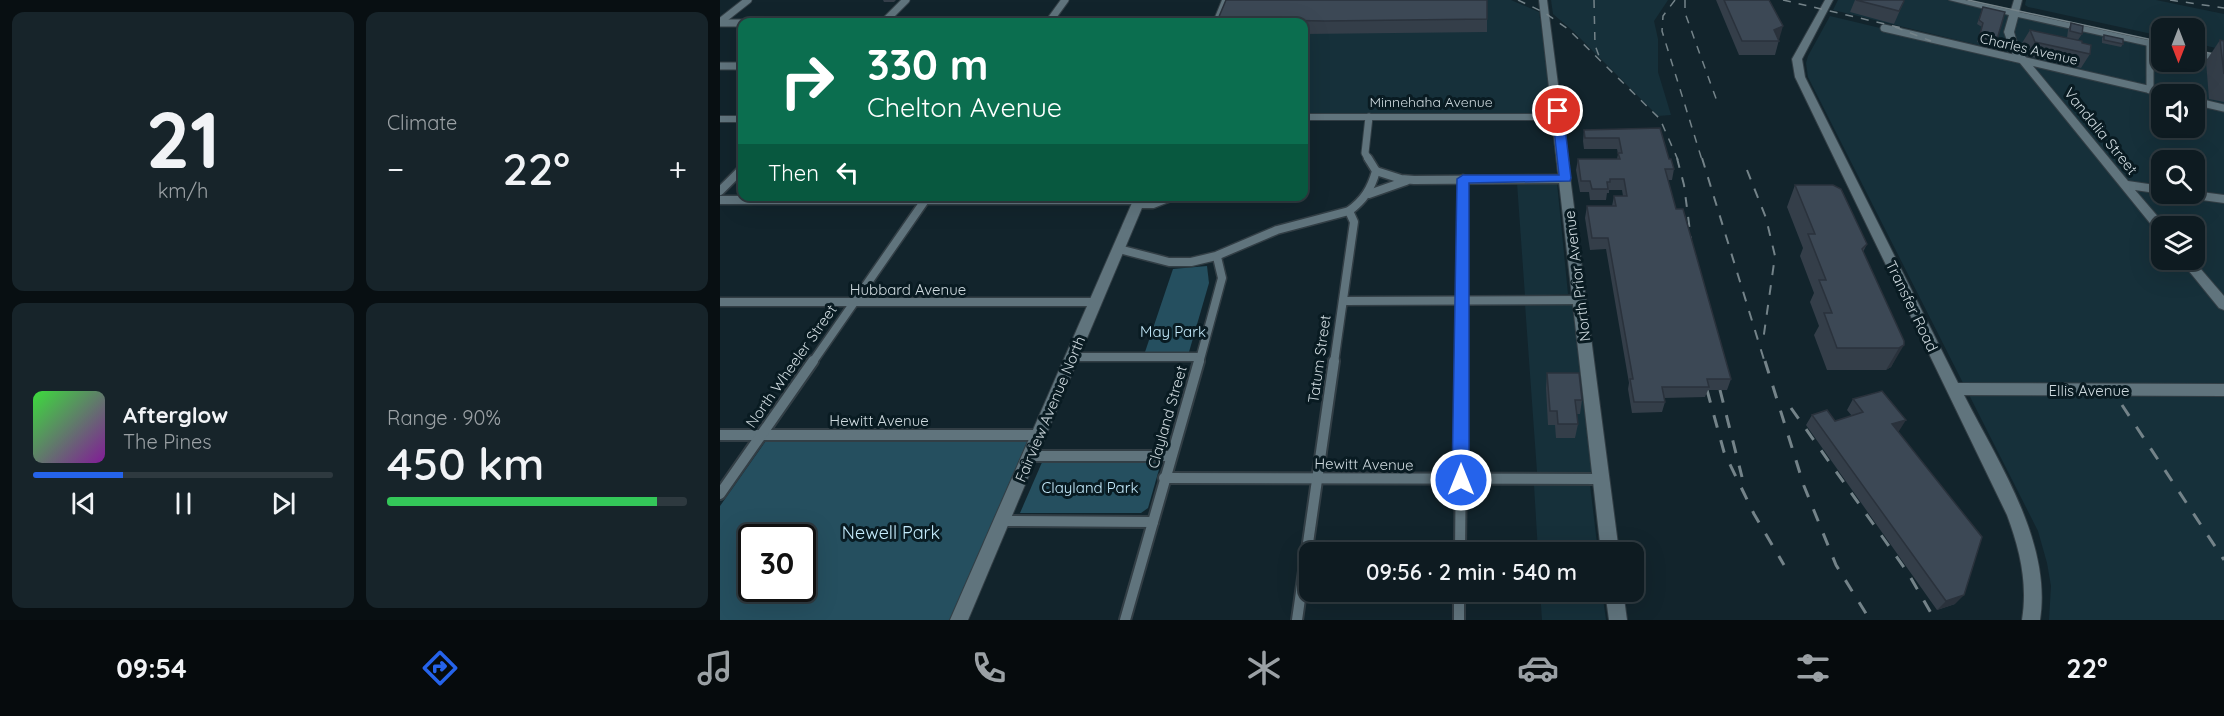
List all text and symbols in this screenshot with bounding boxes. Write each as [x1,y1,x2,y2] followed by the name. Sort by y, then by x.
[2151,18,2205,72] north arrow
[2151,18,2205,270] map controls
[1978,29,2080,69] street label: Charles Avenue
[867,38,988,91] text: 330 m
[768,42,846,120] icon: right
[2060,84,2142,178] street label: Vandalia Street
[2151,84,2205,138] button: sound
[1532,85,1583,136] pin
[146,90,220,188] text: 21
[867,90,1062,124] text: Chelton Avenue
[1369,93,1493,111] street label: Minnehaha Avenue
[1541,94,1574,127] icon: arrive
[387,110,457,135] text: Climate
[503,140,570,196] text: 22°
[387,148,404,189] text: −
[668,148,687,189] text: +
[2151,150,2205,204] button: search
[831,156,864,189] icon: left
[768,159,819,187] text: Then
[158,178,208,203] text: km/h
[1560,210,1594,342] street label: North Prior Avenue
[2151,216,2205,270] button: layers
[1882,257,1942,355] street label: Transfer Road
[850,280,966,299] street label: Hubbard Avenue
[741,301,841,431] street label: North Wheeler Street
[1303,314,1335,404] street label: Tatum Street
[1140,322,1206,341] park label: May Park
[1011,333,1089,485] street label: Fairview Avenue North
[1143,363,1191,471] street label: Clayland Street
[2048,381,2130,400] street label: Ellis Avenue
[123,401,228,429] text: Afterglow
[387,405,501,430] text: Range · 90%
[829,411,929,430] street label: Hewitt Avenue
[123,429,212,454] text: The Pines
[387,435,544,491] text: 450 km
[1429,448,1493,512] position arrow
[1314,454,1414,474] street label: Hewitt Avenue
[1041,478,1139,497] park label: Clayland Park
[67,487,100,520] icon: previous
[167,487,200,520] icon: pause
[267,487,300,520] icon: next
[842,521,940,544] park label: Newell Park
[738,524,816,602] speed limit sign: 30
[1366,558,1577,586] text: 09:56 · 2 min · 540 m
[419,647,461,689] icon: directions
[694,647,736,689] icon: music
[968,647,1010,689] icon: phone
[1243,647,1285,689] icon: climate
[1517,647,1559,689] icon: car
[1792,647,1834,689] icon: filters
[116,651,187,685] text: 09:54
[2066,651,2108,685] text: 22°

